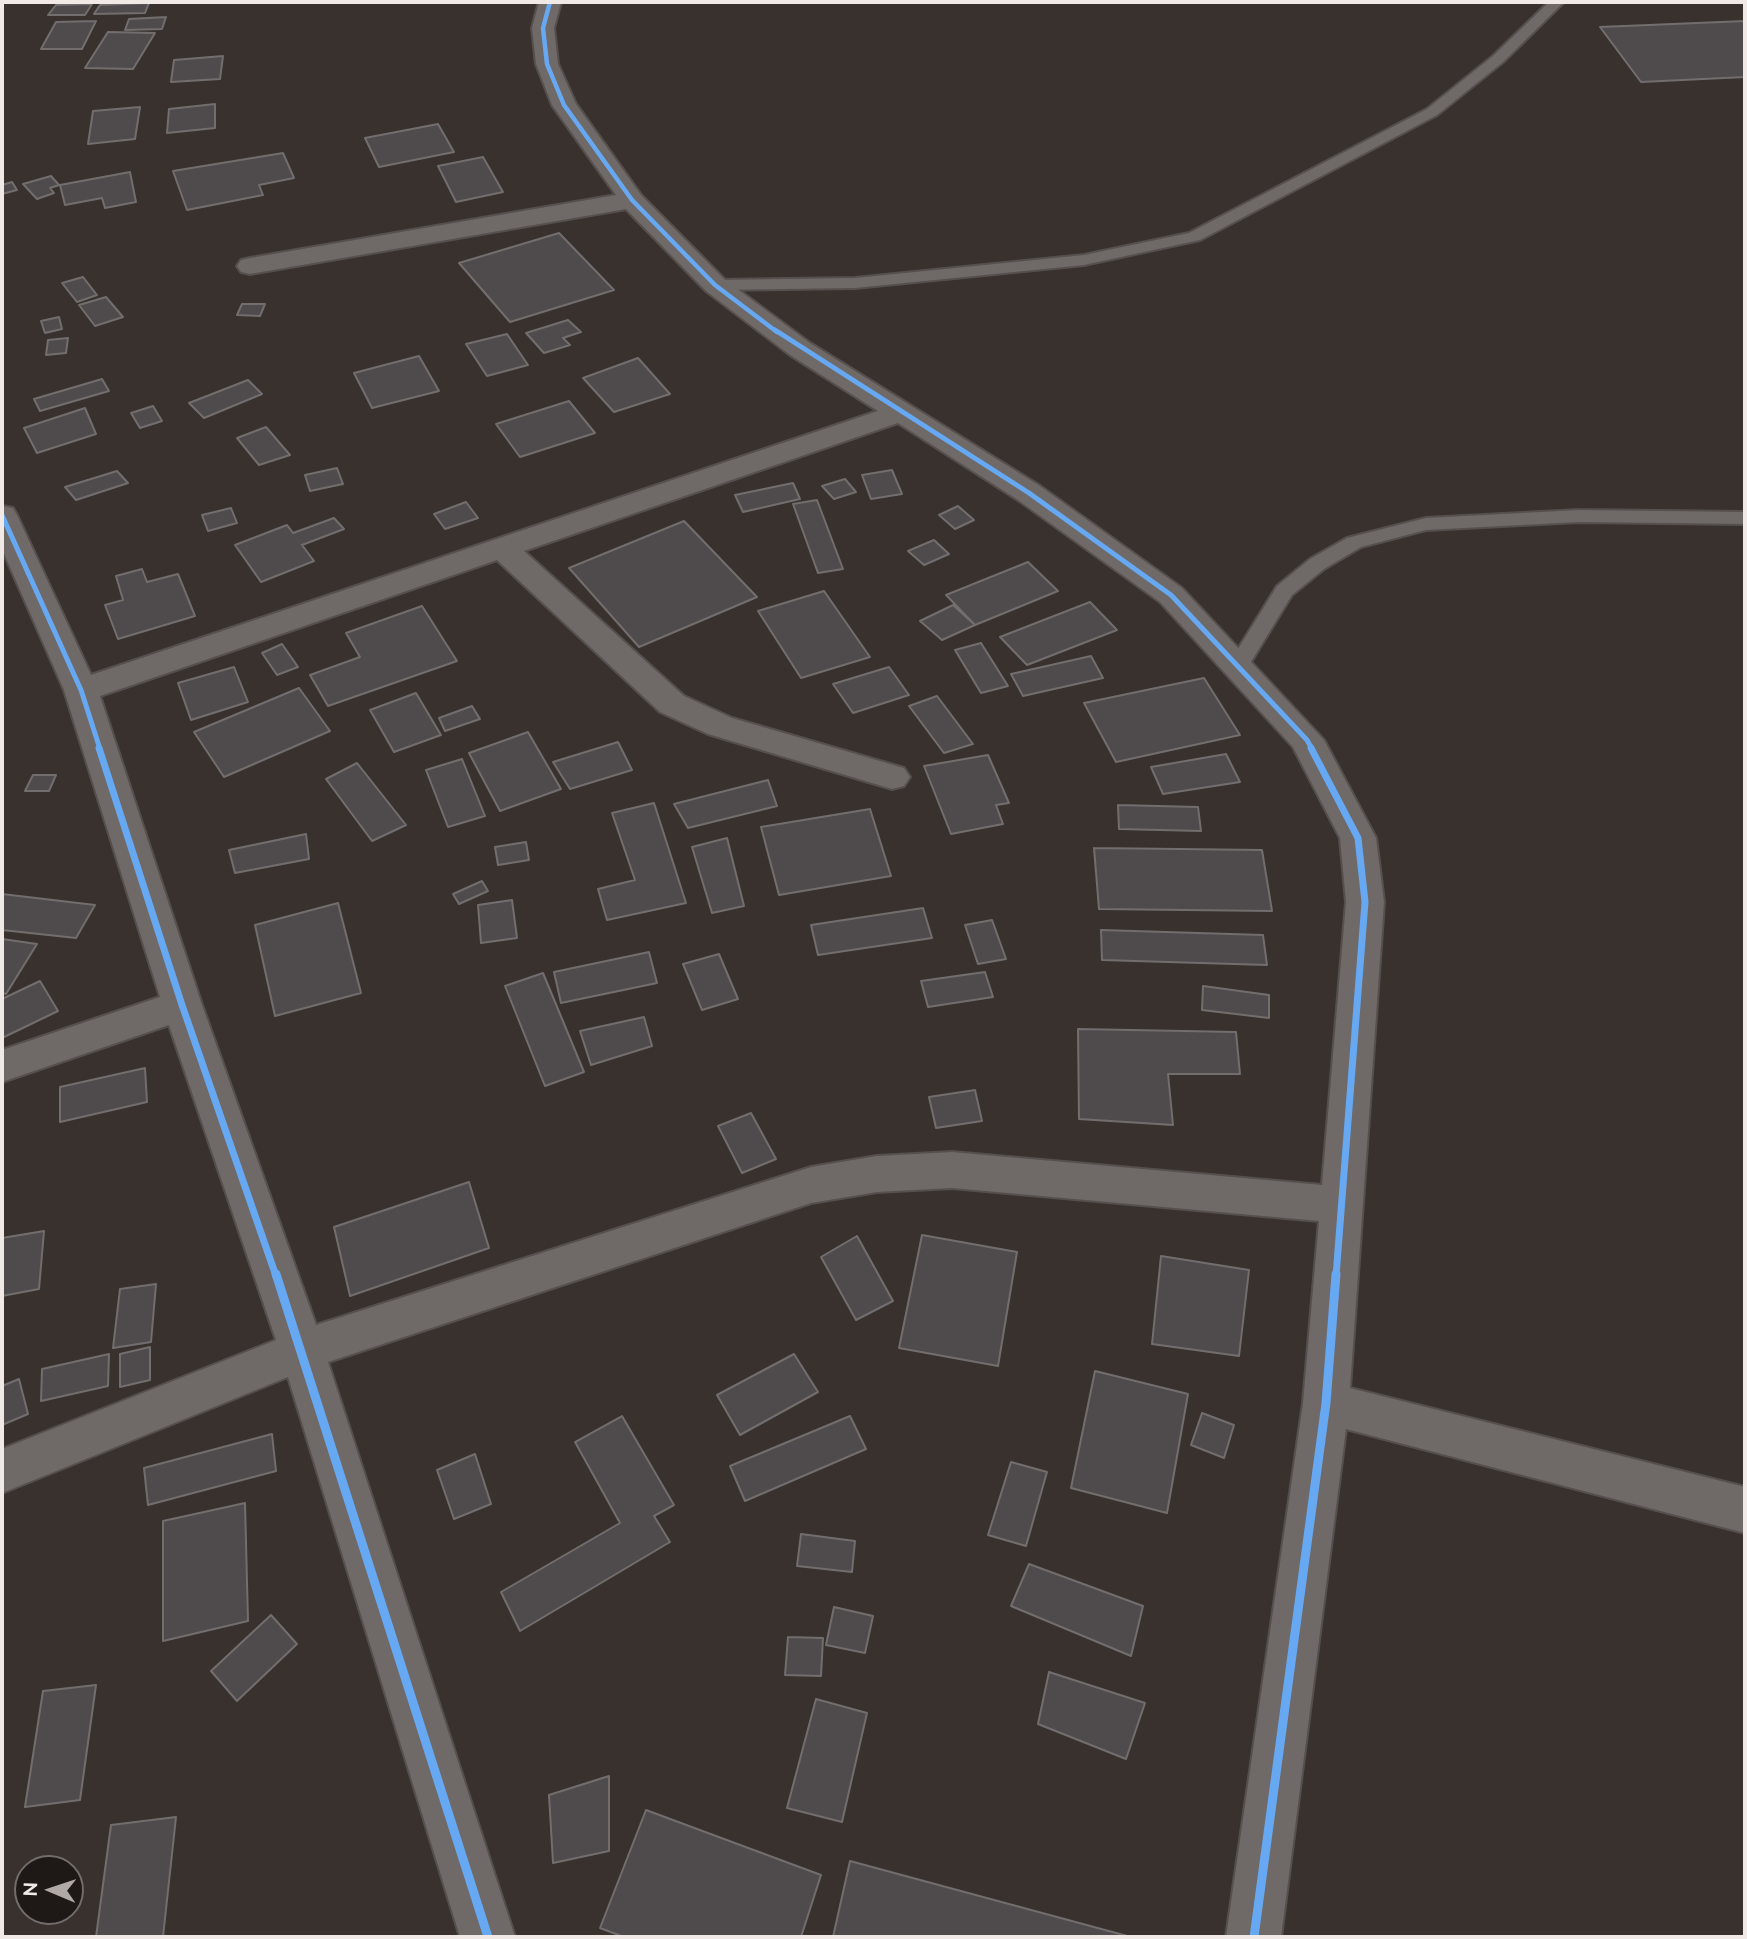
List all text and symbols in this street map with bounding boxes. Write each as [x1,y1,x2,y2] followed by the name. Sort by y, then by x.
[14,1855,84,1925] north arrow
[19,1882,41,1897] text: N

